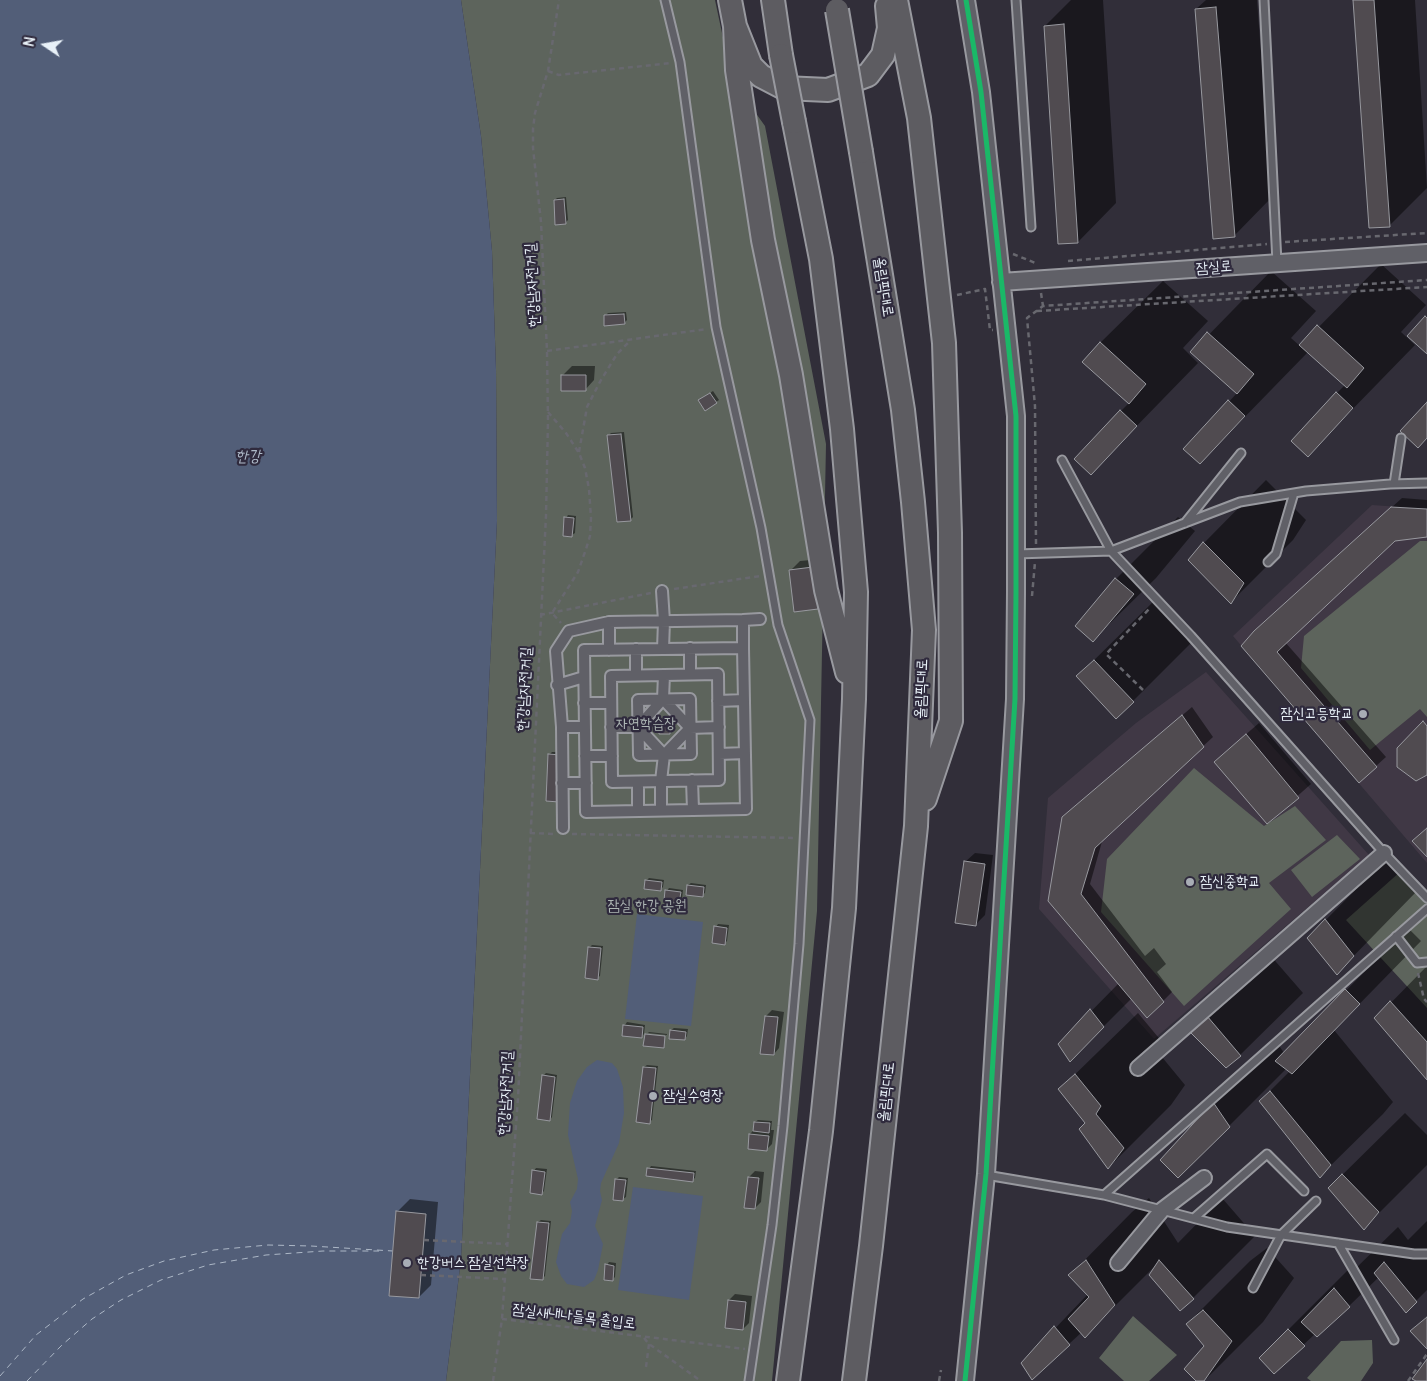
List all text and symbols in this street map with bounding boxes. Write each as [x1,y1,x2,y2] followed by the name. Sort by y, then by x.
[20,20,70,70] north arrow
[21,35,39,48] text: N
[522,242,544,328] street label: 한강남자전거길
[869,256,897,318] street label: 올림픽대로
[1195,258,1233,278] street label: 잠실로
[235,447,261,467] water label: 한강
[514,646,536,732] street label: 한강남자전거길
[912,659,932,719] street label: 올림픽대로
[1281,705,1353,723] place label: 잠신고등학교
[1357,708,1369,720] marker: 잠신고등학교
[616,715,676,733] park label: 자연학습장
[1200,873,1260,891] place label: 잠신중학교
[1184,876,1196,888] marker: 잠신중학교
[608,897,686,915] park label: 잠실 한강 공원
[495,1050,517,1136] street label: 한강남자전거길
[875,1061,899,1123] street label: 올림픽대로
[663,1087,723,1105] place label: 잠실수영장
[647,1090,659,1102] marker: 잠실수영장
[417,1254,529,1272] place label: 한강버스 잠실선착장
[401,1257,413,1269] marker: 한강버스 잠실선착장
[511,1301,637,1333] street label: 잠실새내나들목 출입로

